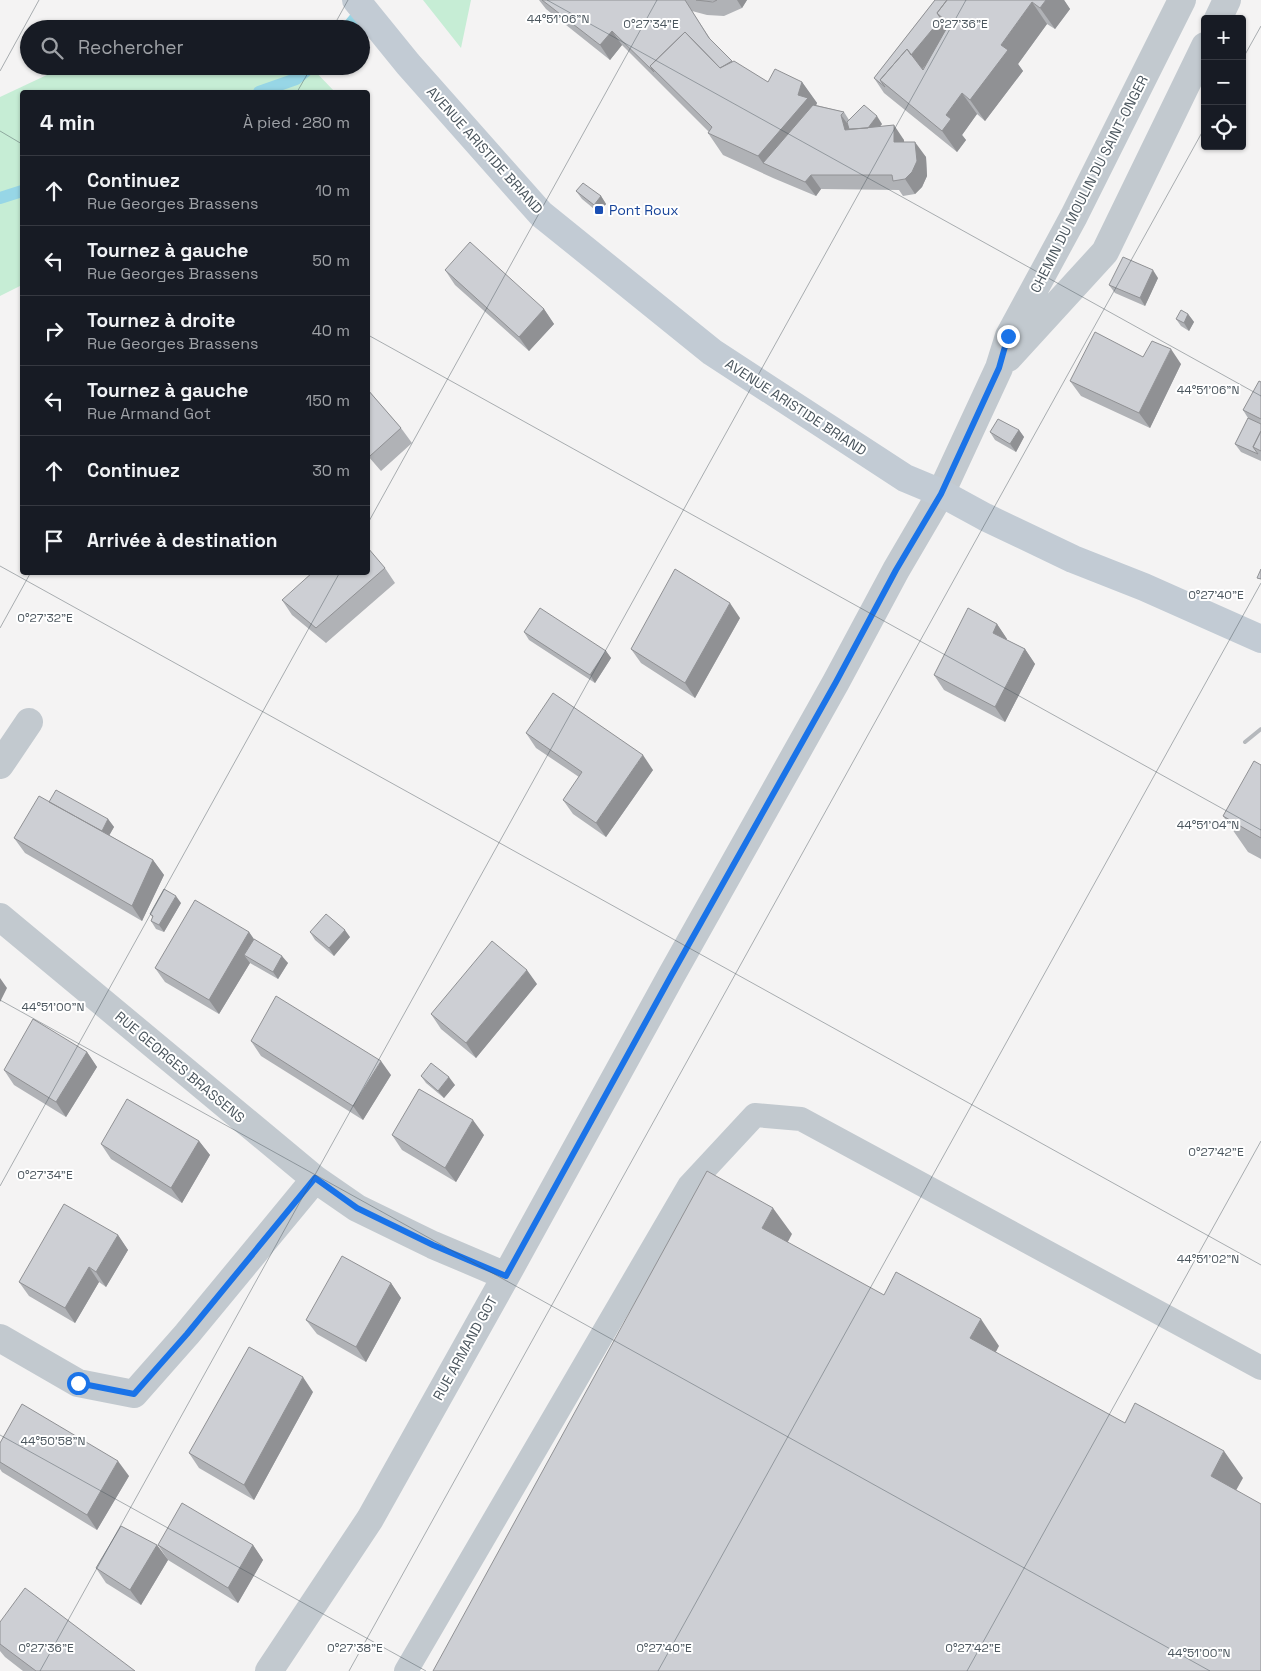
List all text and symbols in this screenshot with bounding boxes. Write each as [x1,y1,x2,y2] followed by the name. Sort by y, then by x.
[527,11,589,27] text: 44°51'06"N
[1201,15,1246,150] map controls
[1201,15,1246,60] button: +
[623,16,679,32] text: 0°27'34"E
[932,16,988,32] text: 0°27'36"E
[20,20,370,75] search box
[38,34,66,62] icon: search
[78,35,184,60] text: Rechercher
[1201,60,1246,105] button: −
[1026,72,1152,296] street label: CHEMIN DU MOULIN DU SAINT-ONGER
[423,83,547,217] street label: AVENUE ARISTIDE BRIAND
[1201,105,1246,150] button: locate
[40,109,95,136] text: 4 min
[243,112,350,133] text: À pied · 280 m
[87,168,180,193] text: Continuez
[40,177,68,205] icon: ahead
[315,180,350,201] text: 10 m
[87,193,258,214] text: Rue Georges Brassens
[609,201,679,219] place label: Pont Roux
[593,204,605,216] marker: Pont Roux
[87,238,249,263] text: Tournez à gauche
[40,247,68,275] icon: left
[312,250,350,271] text: 50 m
[87,263,258,284] text: Rue Georges Brassens
[87,308,236,333] text: Tournez à droite
[40,317,68,345] icon: right
[312,320,350,341] text: 40 m
[997,325,1020,348] route end
[87,333,258,354] text: Rue Georges Brassens
[722,354,870,460] street label: AVENUE ARISTIDE BRIAND
[87,378,249,403] text: Tournez à gauche
[1177,382,1239,398] text: 44°51'06"N
[40,387,68,415] icon: left
[306,390,350,411] text: 150 m
[87,403,211,424] text: Rue Armand Got
[40,457,68,485] icon: ahead
[87,458,180,483] text: Continuez
[312,460,350,481] text: 30 m
[40,527,68,555] icon: arrive
[87,528,277,553] text: Arrivée à destination
[1188,587,1244,603] text: 0°27'40"E
[17,610,73,626] text: 0°27'32"E
[1177,817,1239,833] text: 44°51'04"N
[21,999,85,1015] text: 44°51'00"N
[111,1007,249,1127] street label: RUE GEORGES BRASSENS
[1188,1144,1244,1160] text: 0°27'42"E
[17,1167,73,1183] text: 0°27'34"E
[1177,1251,1239,1267] text: 44°51'02"N
[429,1293,501,1403] street label: RUE ARMAND GOT
[67,1372,90,1395] route start
[20,1433,86,1449] text: 44°50'58"N
[18,1640,74,1656] text: 0°27'36"E
[327,1640,383,1656] text: 0°27'38"E
[636,1640,692,1656] text: 0°27'40"E
[945,1640,1001,1656] text: 0°27'42"E
[1167,1645,1231,1661] text: 44°51'00"N

